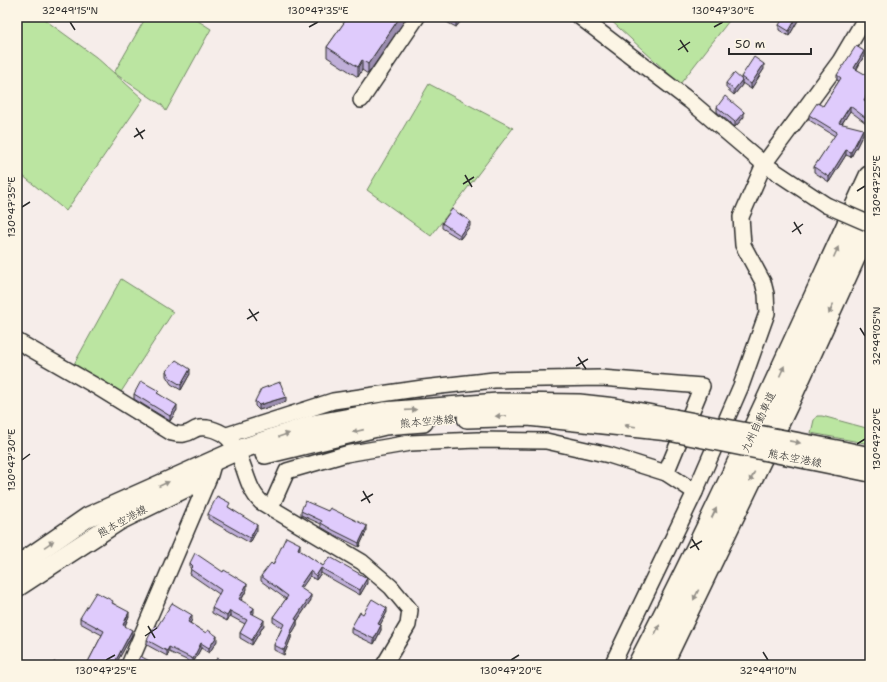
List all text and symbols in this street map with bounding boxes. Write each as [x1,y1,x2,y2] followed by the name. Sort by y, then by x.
[42,4,98,17] text: 32°49'15"N
[287,4,349,17] text: 130°47'35"E
[692,4,754,17] text: 130°47'30"E
[729,30,811,56] scale bar
[735,36,765,52] text: 50 m
[870,155,883,217] text: 130°47'25"E
[5,176,18,238] text: 130°47'35"E
[833,246,839,258] one-way arrow
[828,303,834,314] one-way arrow
[870,307,883,365] text: 32°49'05"N
[779,365,785,376] one-way arrow
[738,389,779,455] street label: 九州自動車道
[405,406,417,413] one-way arrow
[870,408,883,470] text: 130°47'20"E
[399,412,455,431] street label: 熊本空港線
[495,413,507,420] one-way arrow
[624,423,636,429] one-way arrow
[5,429,18,491] text: 130°47'30"E
[352,429,364,435] one-way arrow
[278,432,290,438] one-way arrow
[789,439,801,445] one-way arrow
[766,446,823,471] street label: 熊本空港線
[749,472,755,483] one-way arrow
[158,481,169,487] one-way arrow
[95,502,150,541] street label: 熊本空港線
[711,508,717,519] one-way arrow
[44,540,54,548] one-way arrow
[693,589,699,600] one-way arrow
[654,625,660,636] one-way arrow
[75,664,137,677] text: 130°47'25"E
[480,664,542,677] text: 130°47'20"E
[739,664,797,677] text: 32°49'10"N

